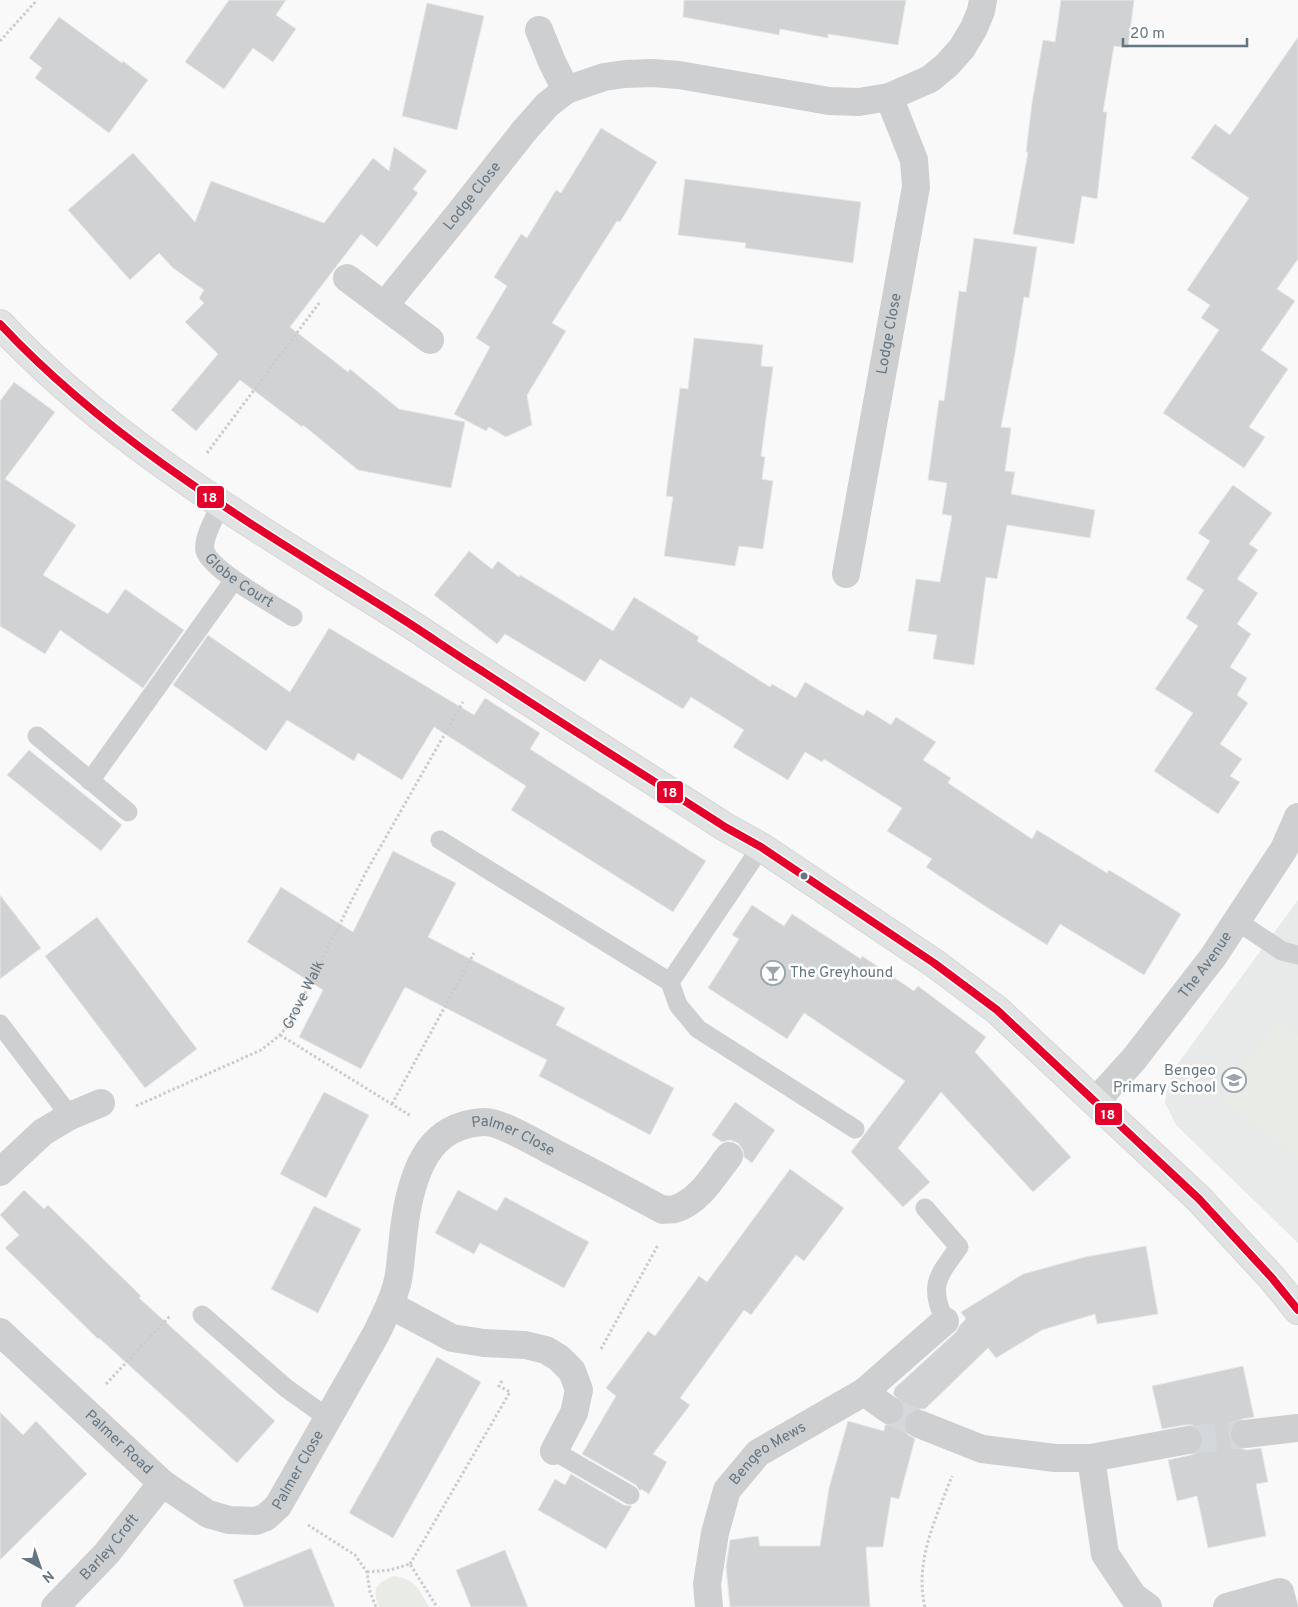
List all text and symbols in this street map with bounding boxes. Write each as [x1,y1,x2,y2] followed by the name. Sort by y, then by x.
[1123,15,1247,47] scale bar
[1130,25,1165,44] text: 20 m
[440,158,505,234] street label: Lodge Close
[873,292,906,376] street label: Lodge Close
[196,485,225,509] line badge: 18
[203,490,217,507] text: 18
[200,549,277,612] street label: Globe Court
[656,780,684,804] line badge: 18
[663,785,677,802] text: 18
[799,871,809,881] unlabelled marker
[1175,928,1236,1003] street label: The Avenue
[279,957,329,1034] street label: Grove Walk
[760,960,786,986] bar icon: The Greyhound
[790,964,893,983] place label: The Greyhound
[1113,1062,1216,1098] place label: Bengeo Primary School
[1221,1067,1247,1093] school or university icon: Bengeo Primary School
[1094,1102,1123,1126] line badge: 18
[1101,1107,1115,1124] text: 18
[470,1112,558,1161] street label: Palmer Close
[80,1406,157,1479] street label: Palmer Road
[726,1418,810,1489] street label: Bengeo Mews
[268,1427,329,1513] street label: Palmer Close
[76,1510,143,1585] street label: Barley Croft
[15,1542,65,1592] north arrow
[38,1566,57,1586] text: N

